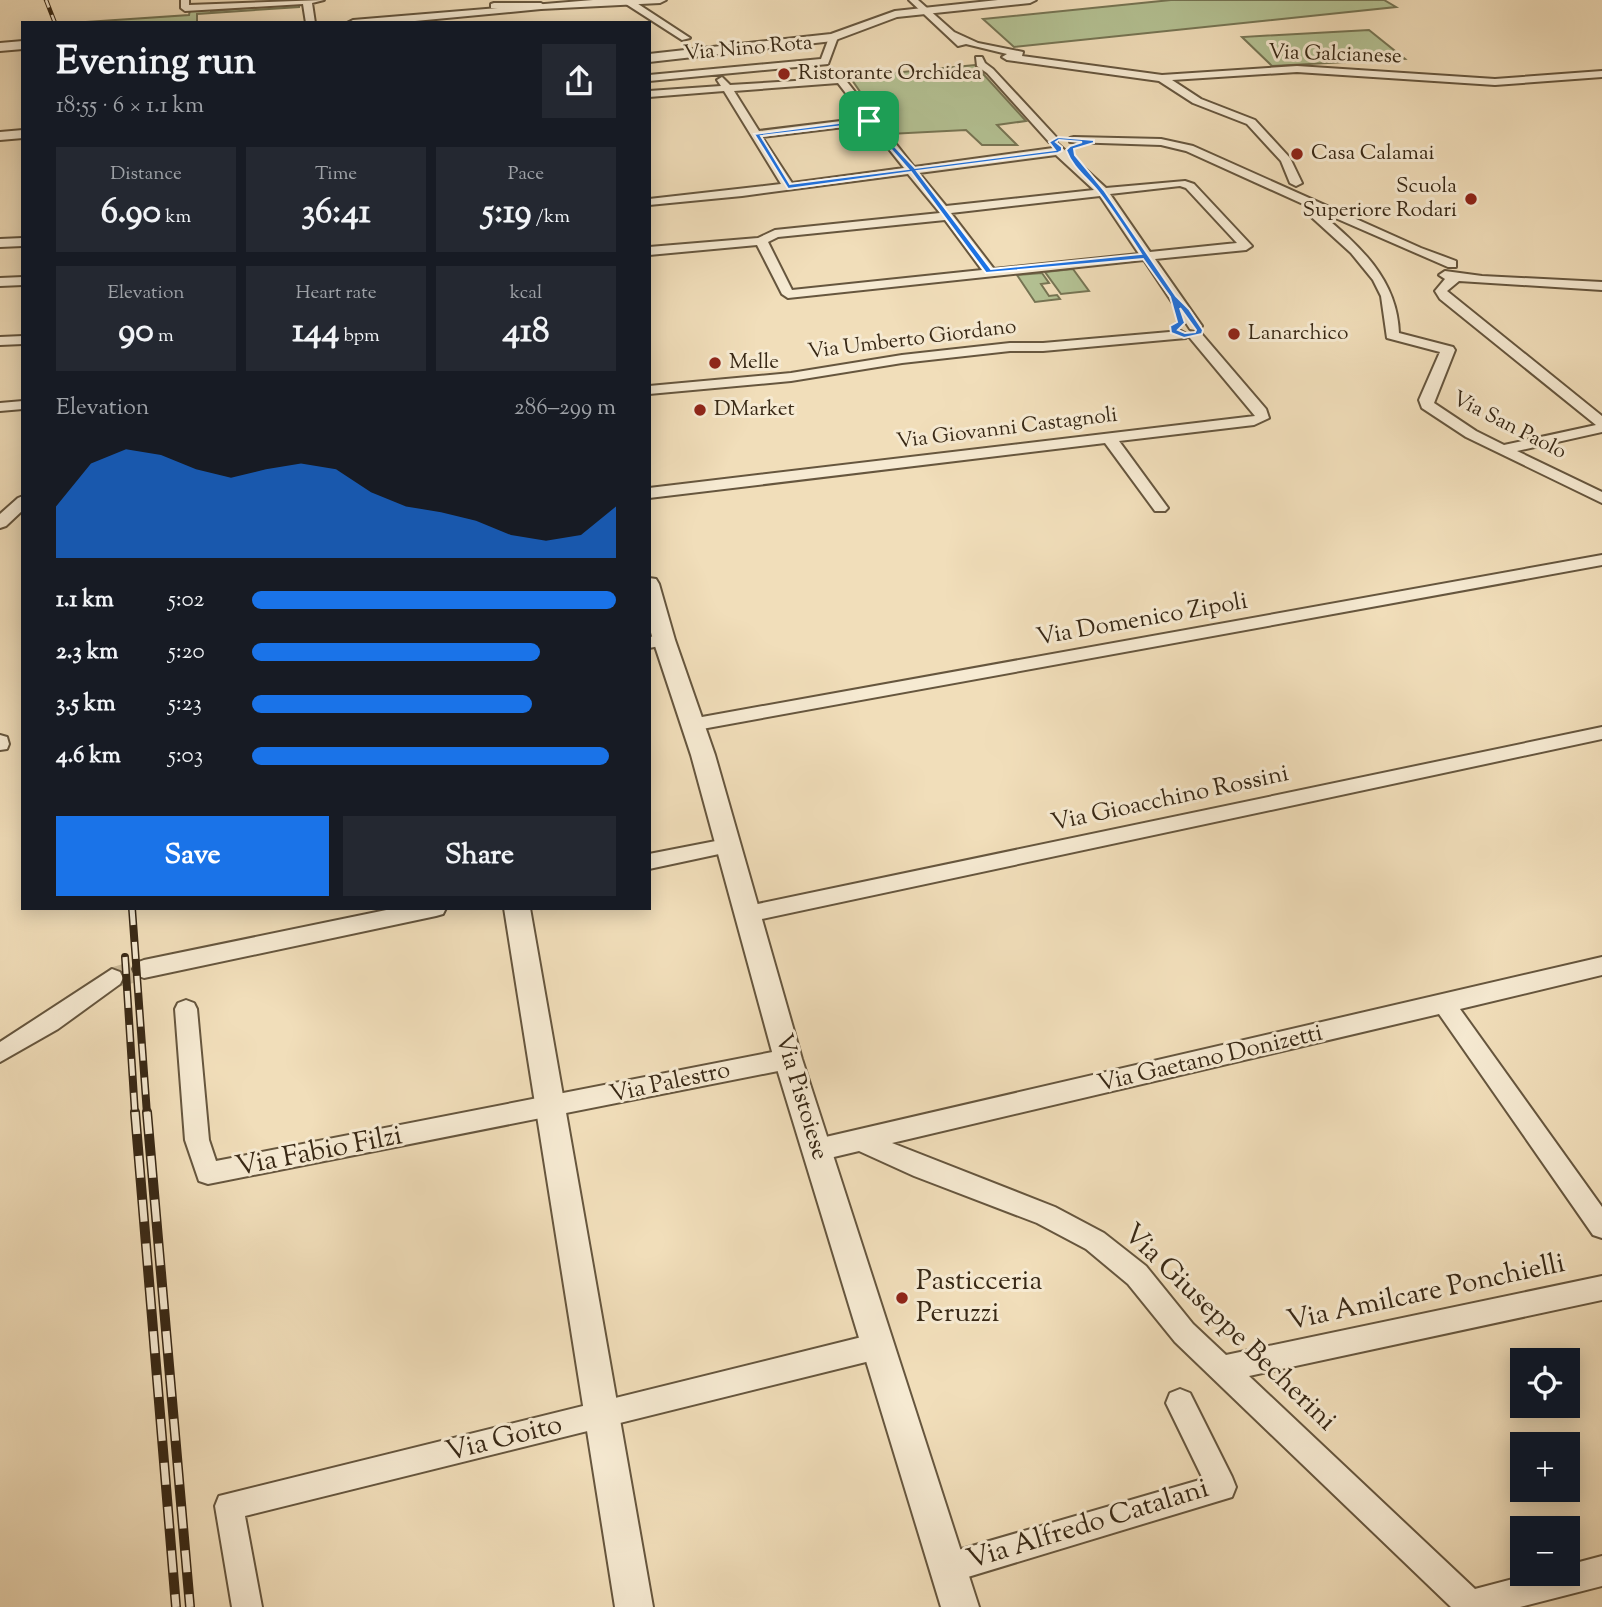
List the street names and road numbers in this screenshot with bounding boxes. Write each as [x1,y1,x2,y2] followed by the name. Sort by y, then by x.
[682,28,814,70] street label: Via Nino Rota
[1268,38,1402,72] street label: Via Galcianese
[806,312,1018,368] street label: Via Umberto Giordano
[1447,384,1571,468] street label: Via San Paolo
[895,401,1119,457] street label: Via Giovanni Castagnoli
[1034,585,1250,655] street label: Via Domenico Zipoli
[1048,757,1292,841] street label: Via Gioacchino Rossini
[1094,1016,1326,1101] street label: Via Gaetano Donizetti
[766,1030,836,1164] street label: Via Pistoiese
[606,1054,734,1112] street label: Via Palestro
[232,1116,406,1188] street label: Via Fabio Filzi
[1113,1215,1345,1441] street label: Via Giuseppe Becherini
[1283,1244,1569,1342] street label: Via Amilcare Ponchielli
[442,1405,566,1473] street label: Via Goito
[962,1469,1214,1581] street label: Via Alfredo Catalani

